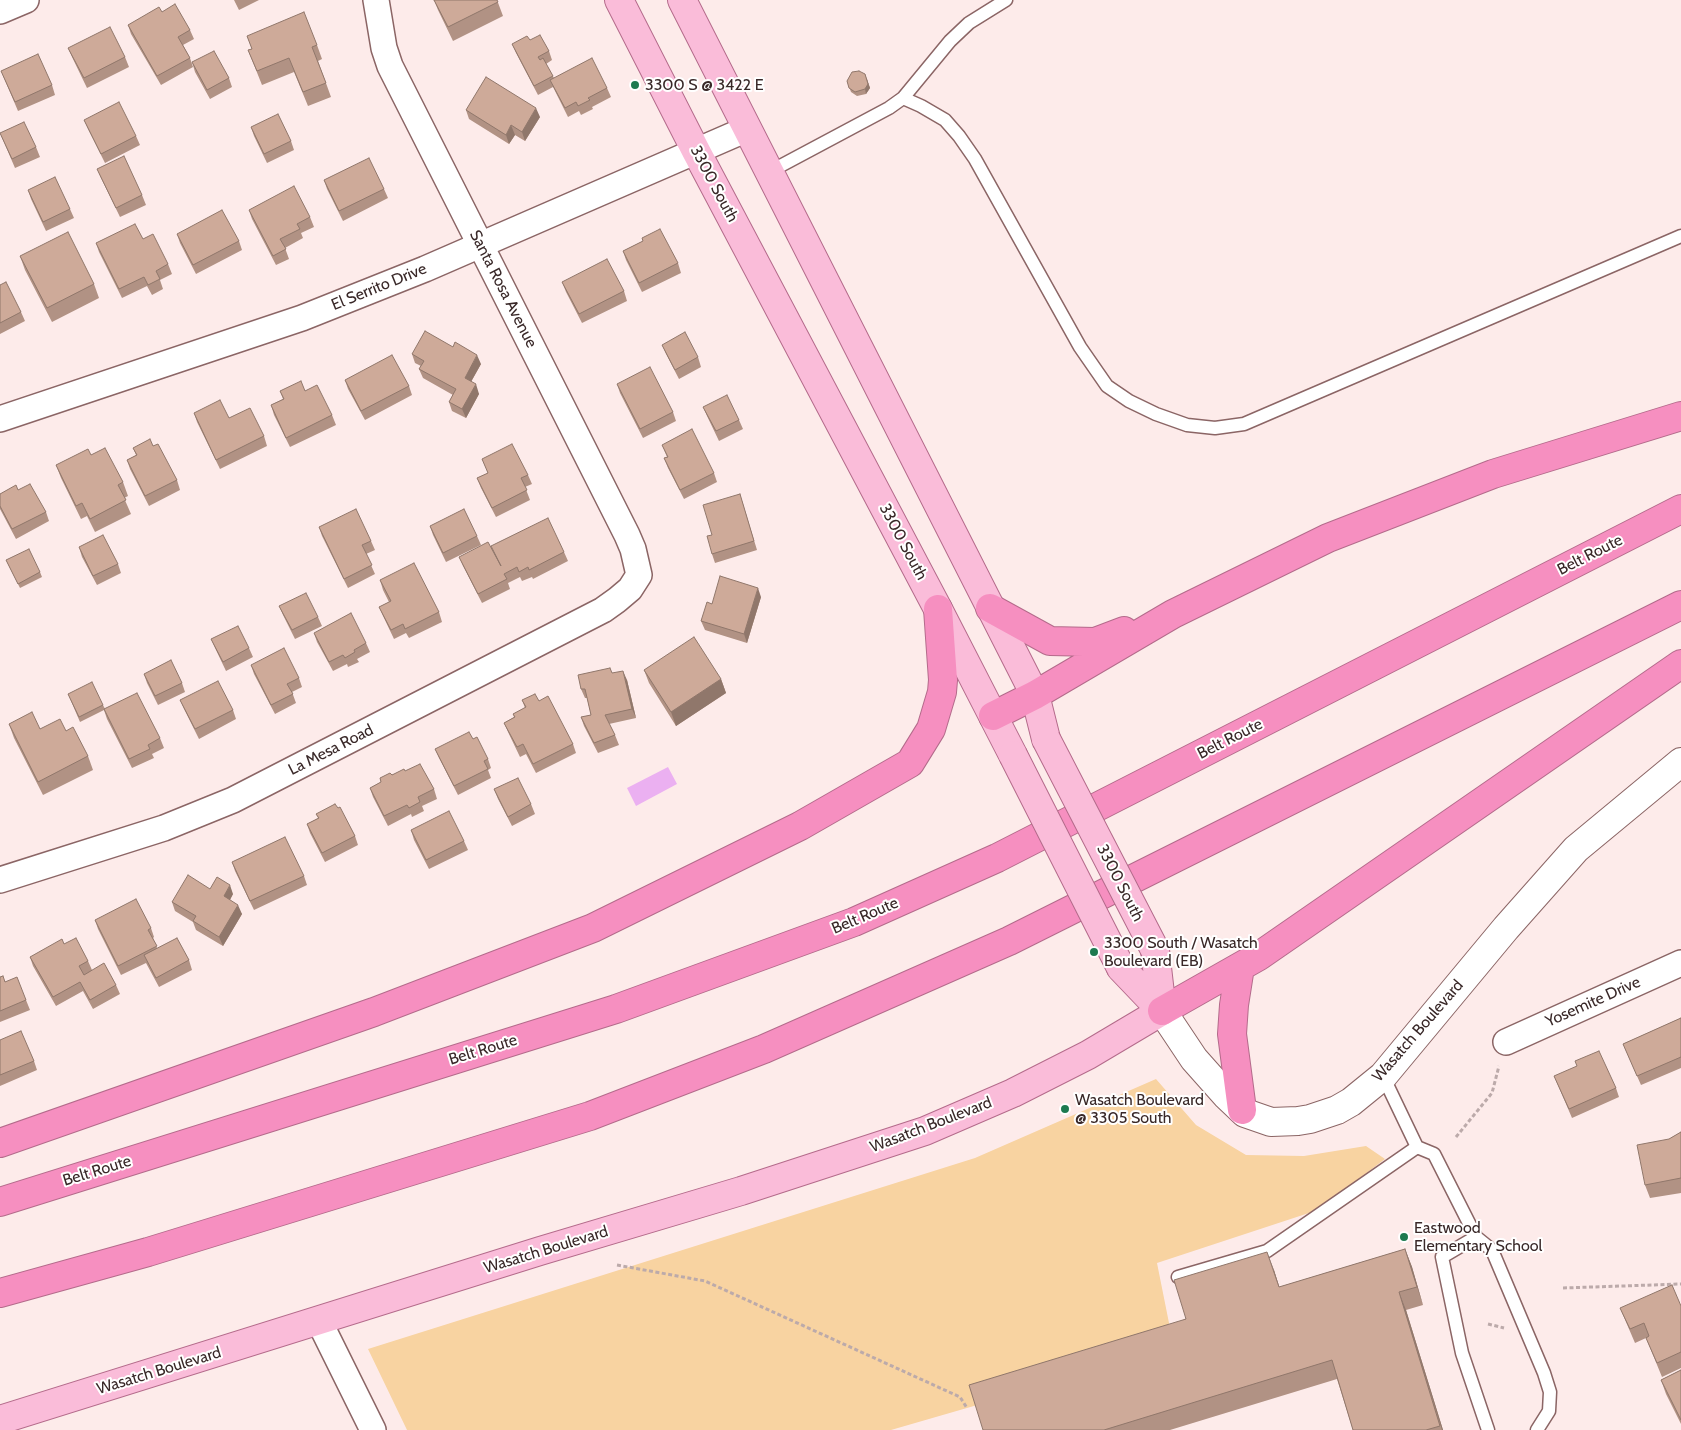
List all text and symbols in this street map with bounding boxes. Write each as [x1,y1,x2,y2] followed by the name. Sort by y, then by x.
[645,75,764,95] place label: 3300 S @ 3422 E
[629,79,641,91] marker: 3300 S @ 3422 E
[686,142,742,226] street label: 3300 South
[465,227,541,351] street label: Santa Rosa Avenue
[329,259,429,315] street label: El Serrito Drive
[875,500,931,584] street label: 3300 South
[1554,530,1626,580] street label: Belt Route
[1194,714,1266,764] street label: Belt Route
[285,720,377,780] street label: La Mesa Road
[1092,841,1148,925] street label: 3300 South
[829,893,901,939] street label: Belt Route
[1104,933,1258,971] place label: 3300 South / Wasatch Boulevard (EB)
[1088,946,1100,958] marker: 3300 South / Wasatch Boulevard (EB)
[1543,973,1643,1031] street label: Yosemite Drive
[1368,976,1468,1086] street label: Wasatch Boulevard
[446,1031,520,1069] street label: Belt Route
[1075,1090,1204,1128] place label: Wasatch Boulevard @ 3305 South
[867,1093,995,1157] street label: Wasatch Boulevard
[1059,1103,1071,1115] marker: Wasatch Boulevard @ 3305 South
[60,1152,134,1190] street label: Belt Route
[1414,1218,1542,1256] place label: Eastwood Elementary School
[482,1222,610,1278] street label: Wasatch Boulevard
[1398,1231,1410,1243] marker: Eastwood Elementary School
[95,1343,223,1399] street label: Wasatch Boulevard

